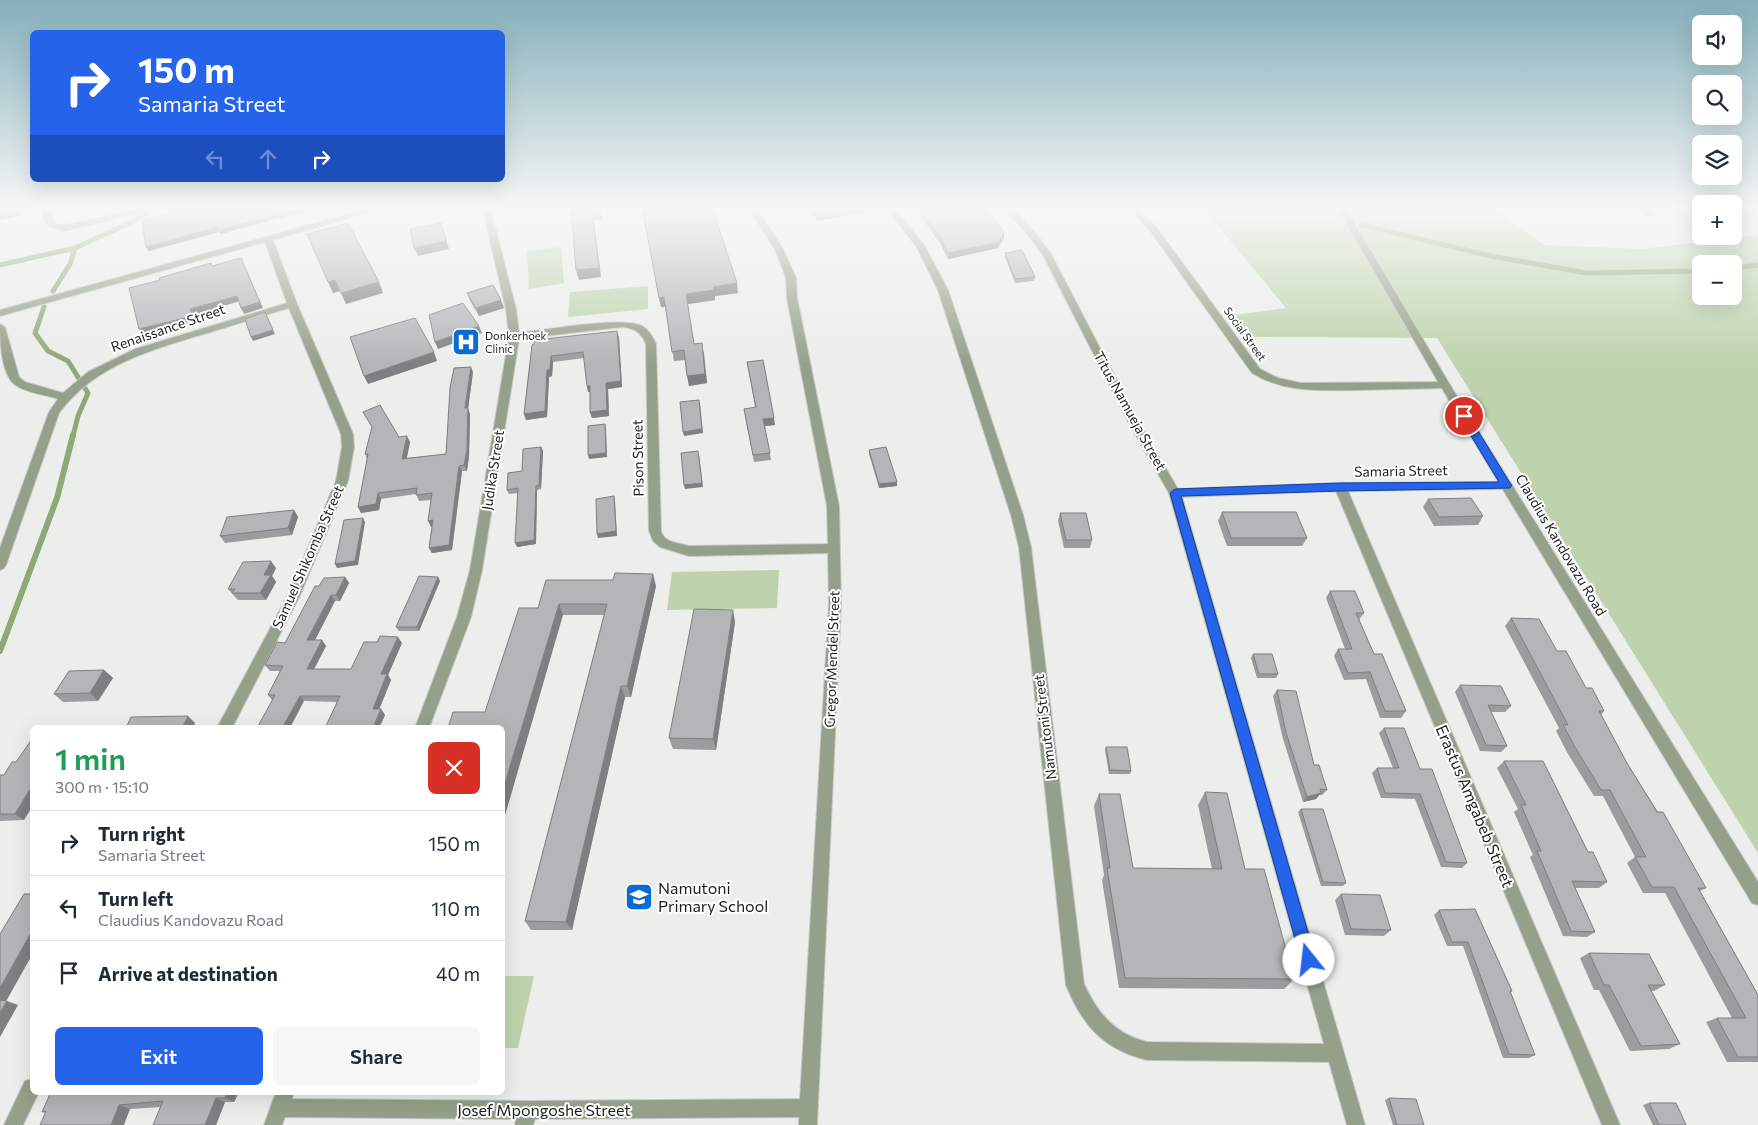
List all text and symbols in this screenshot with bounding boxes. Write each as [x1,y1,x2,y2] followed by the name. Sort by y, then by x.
[1692,15,1742,305] map controls
[1692,15,1742,65] button: sound
[138,47,235,90] text: 150 m
[55,50,120,115] icon: right
[1692,75,1742,125] button: search
[138,90,285,117] text: Samaria Street
[1692,135,1742,185] button: layers
[201,145,229,173] icon: left
[254,145,282,173] icon: ahead
[307,145,335,173] icon: right
[1692,195,1742,245] button: +
[1692,255,1742,305] button: −
[108,300,228,355] street label: Renaissance Street
[1222,304,1269,363] street label: Social Street
[451,327,481,357] hospital icon: Donkerhoek Clinic
[485,329,547,355] place label: Donkerhoek Clinic
[1091,348,1170,474] street label: Titus Namueja Street
[1443,395,1485,437] pin
[1450,402,1478,430] icon: arrive
[628,419,647,497] street label: Pison Street
[478,428,507,511] street label: Judika Street
[1354,461,1448,480] street label: Samaria Street
[1512,471,1611,619] street label: Claudius Kandovazu Road
[268,482,347,631] street label: Samuel Shikomba Street
[821,590,842,728] street label: Gregor Mendel Street
[1030,673,1059,781] street label: Namutoni Street
[1433,722,1519,890] street label: Erastus Amgabeb Street
[55,739,126,776] text: 1 min
[428,742,480,794] button: close
[55,777,149,796] text: 300 m · 15:10
[98,822,185,845] text: Turn right
[55,829,83,857] icon: right
[428,832,480,855] text: 150 m
[98,845,205,864] text: Samaria Street
[658,878,768,915] place label: Namutoni Primary School
[624,882,654,912] school or university icon: Namutoni Primary School
[98,887,173,910] text: Turn left
[55,894,83,922] icon: left
[431,897,480,920] text: 110 m
[98,910,283,929] text: Claudius Kandovazu Road
[1282,933,1334,985] position arrow
[55,959,83,987] icon: arrive
[98,962,278,985] text: Arrive at destination
[436,962,480,985] text: 40 m
[55,1027,263,1085] button: Exit
[273,1027,480,1085] button: Share
[457,1100,631,1119] street label: Josef Mpongoshe Street

